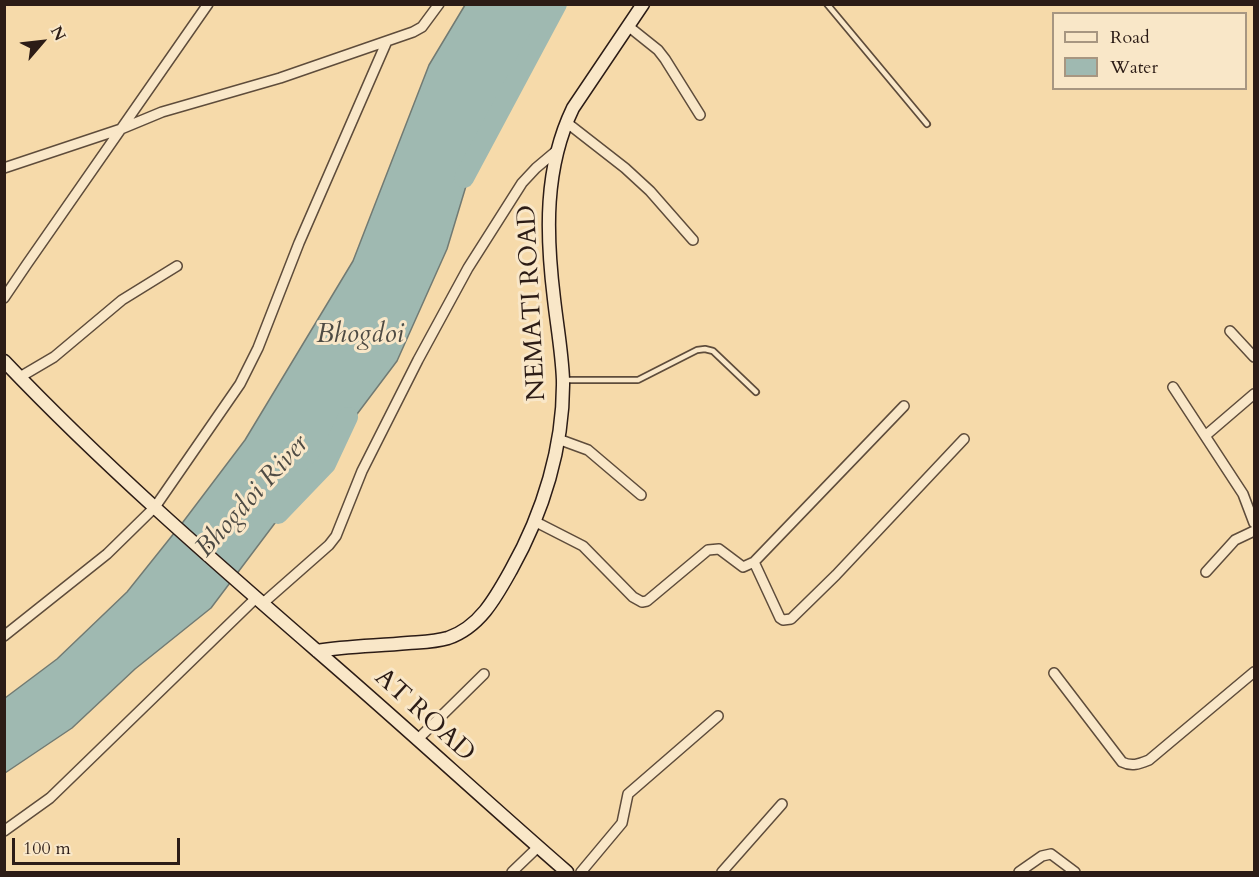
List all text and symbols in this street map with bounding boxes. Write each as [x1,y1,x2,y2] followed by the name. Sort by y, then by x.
[12,12,72,72] north arrow
[1052,12,1247,90] legend
[45,22,71,45] text: N
[1110,25,1150,50] text: Road
[1110,55,1158,80] text: Water
[512,204,554,402] street label: NEMATI ROAD
[316,320,404,352] water label: Bhogdoi
[190,429,316,565] water label: Bhogdoi River
[367,663,481,769] street label: AT ROAD
[15,826,183,864] scale bar
[23,836,71,861] text: 100 m

